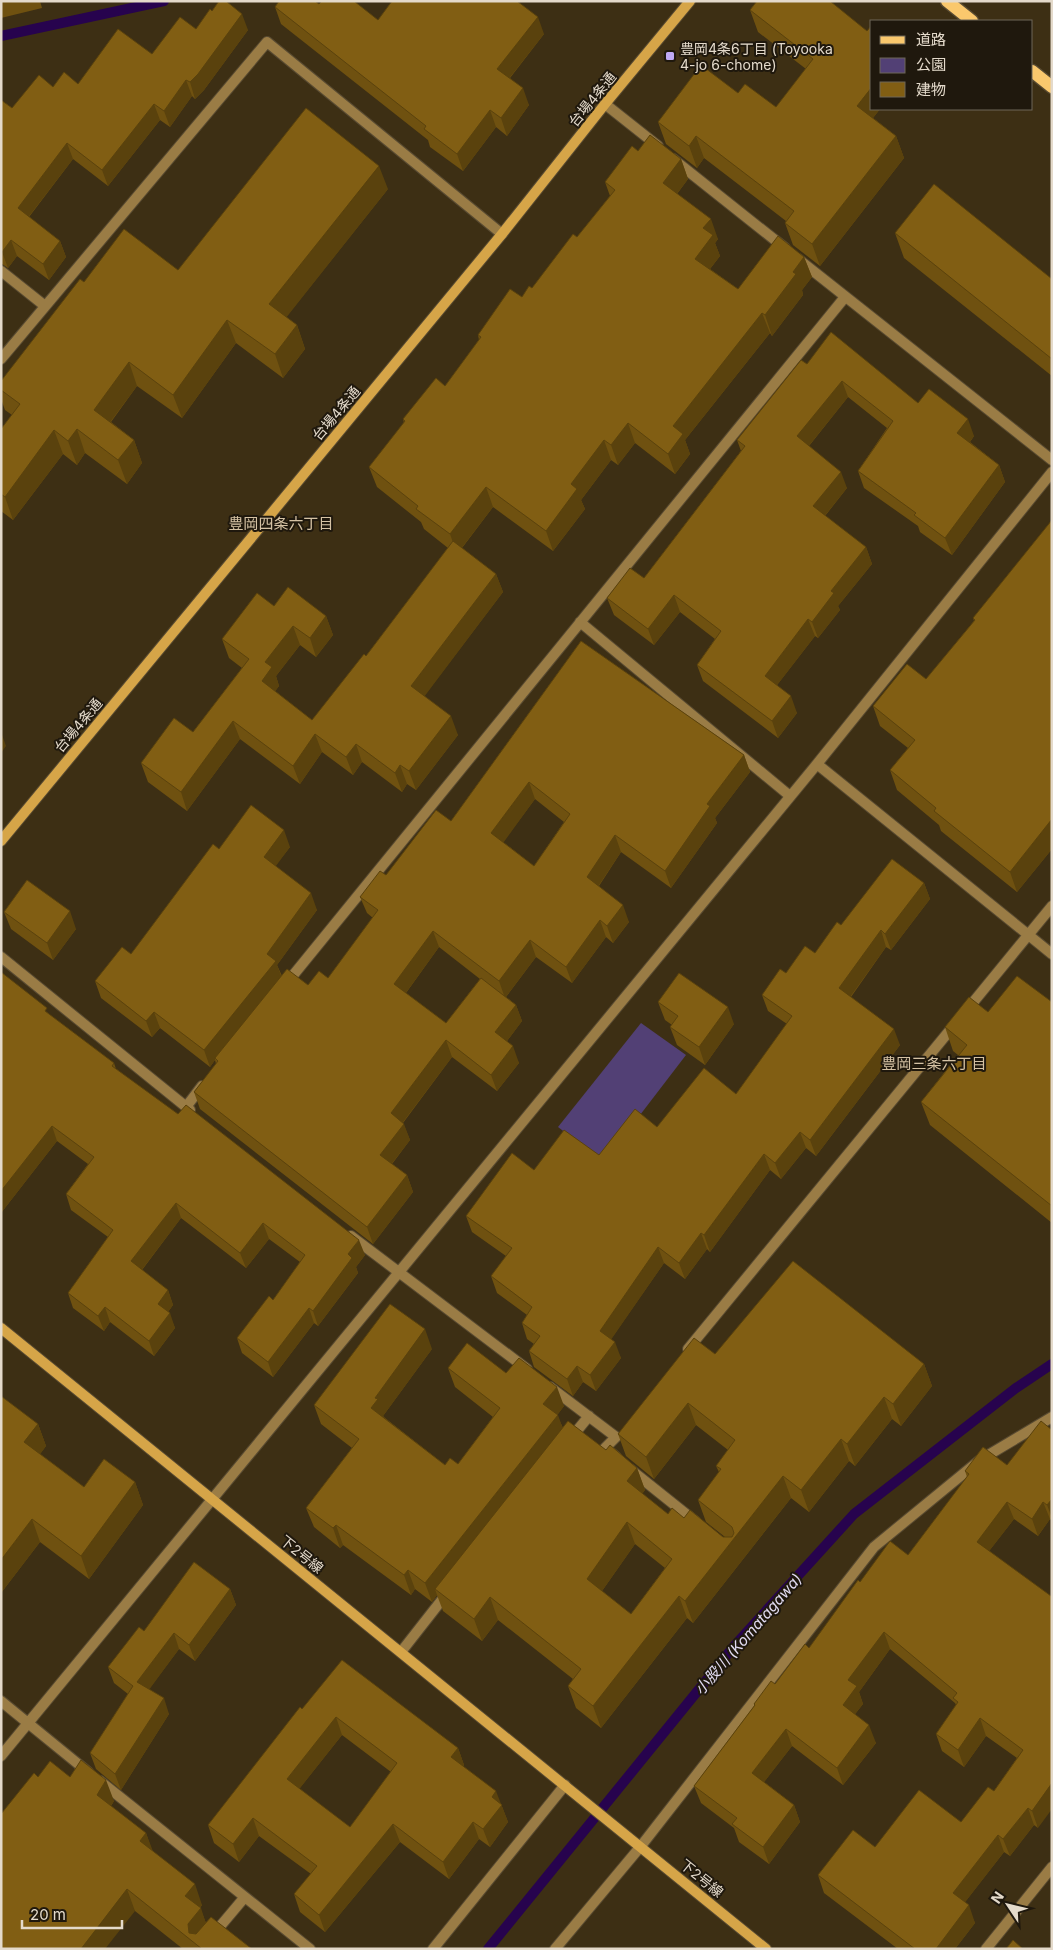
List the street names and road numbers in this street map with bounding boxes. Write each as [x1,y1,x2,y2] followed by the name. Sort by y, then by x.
[565,68,619,130] street label: 台場4条通
[309,383,363,443] street label: 台場4条通
[51,695,105,755] street label: 台場4条通
[277,1531,327,1577] street label: 下2号線
[677,1855,727,1901] street label: 下2号線

